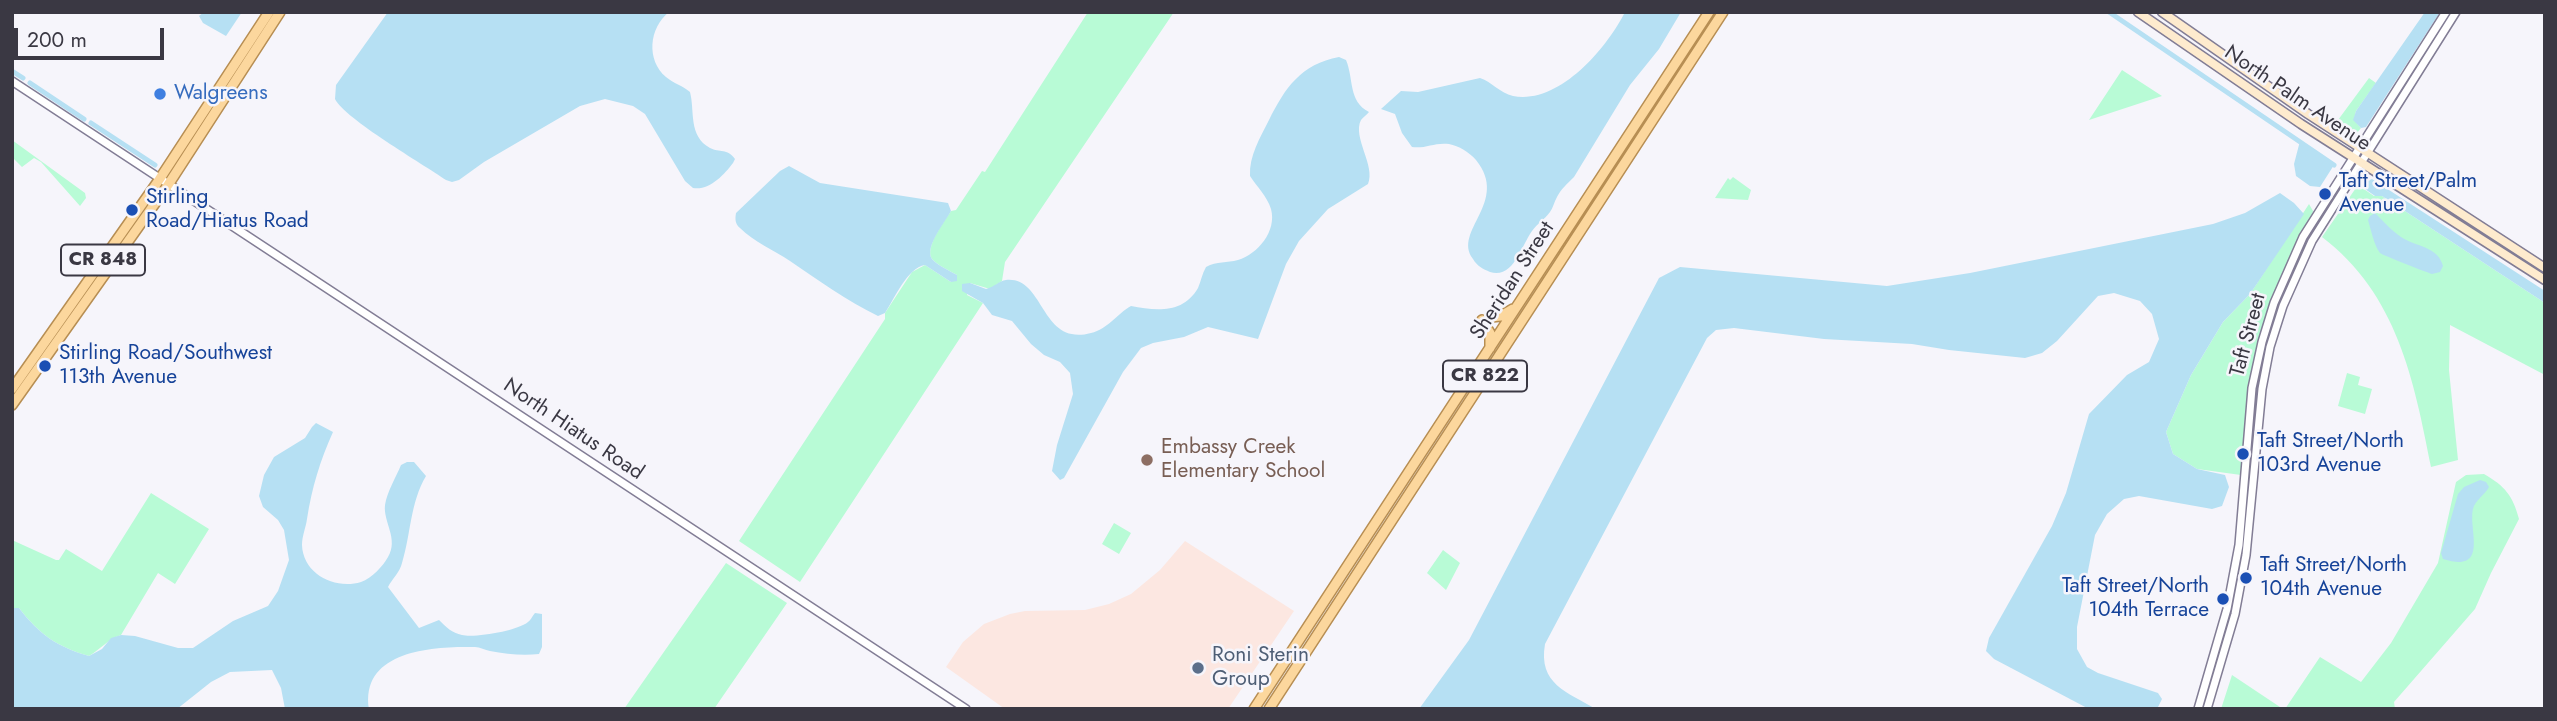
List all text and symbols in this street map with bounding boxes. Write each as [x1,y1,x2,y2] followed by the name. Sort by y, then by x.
[18,14,168,58] scale bar
[27,25,87,55] text: 200 m
[2219,41,2375,157] street label: North Palm Avenue
[174,81,268,107] place label: Walgreens
[152,86,168,102] marker: Walgreens
[2339,169,2477,219] place label: Taft Street/Palm Avenue
[146,185,309,235] place label: Stirling Road/Hiatus Road
[2317,186,2333,202] marker: Taft Street/Palm Avenue
[124,202,140,218] marker: Stirling Road/Hiatus Road
[1466,217,1560,345] street label: Sheridan Street
[61,244,145,276] road number: CR 848
[2226,291,2272,379] street label: Taft Street
[59,341,272,391] place label: Stirling Road/Southwest 113th Avenue
[37,358,53,374] marker: Stirling Road/Southwest 113th Avenue
[1443,360,1527,392] road number: CR 822
[498,374,648,486] street label: North Hiatus Road
[2257,429,2404,479] place label: Taft Street/North 103rd Avenue
[1161,435,1325,485] place label: Embassy Creek Elementary School
[2235,446,2251,462] marker: Taft Street/North 103rd Avenue
[1139,452,1155,468] marker: Embassy Creek Elementary School
[2260,553,2407,603] place label: Taft Street/North 104th Avenue
[2238,570,2254,586] marker: Taft Street/North 104th Avenue
[2062,574,2209,624] place label: Taft Street/North 104th Terrace
[2215,591,2231,607] marker: Taft Street/North 104th Terrace
[1212,643,1309,693] place label: Roni Sterin Group
[1190,660,1206,676] marker: Roni Sterin Group

